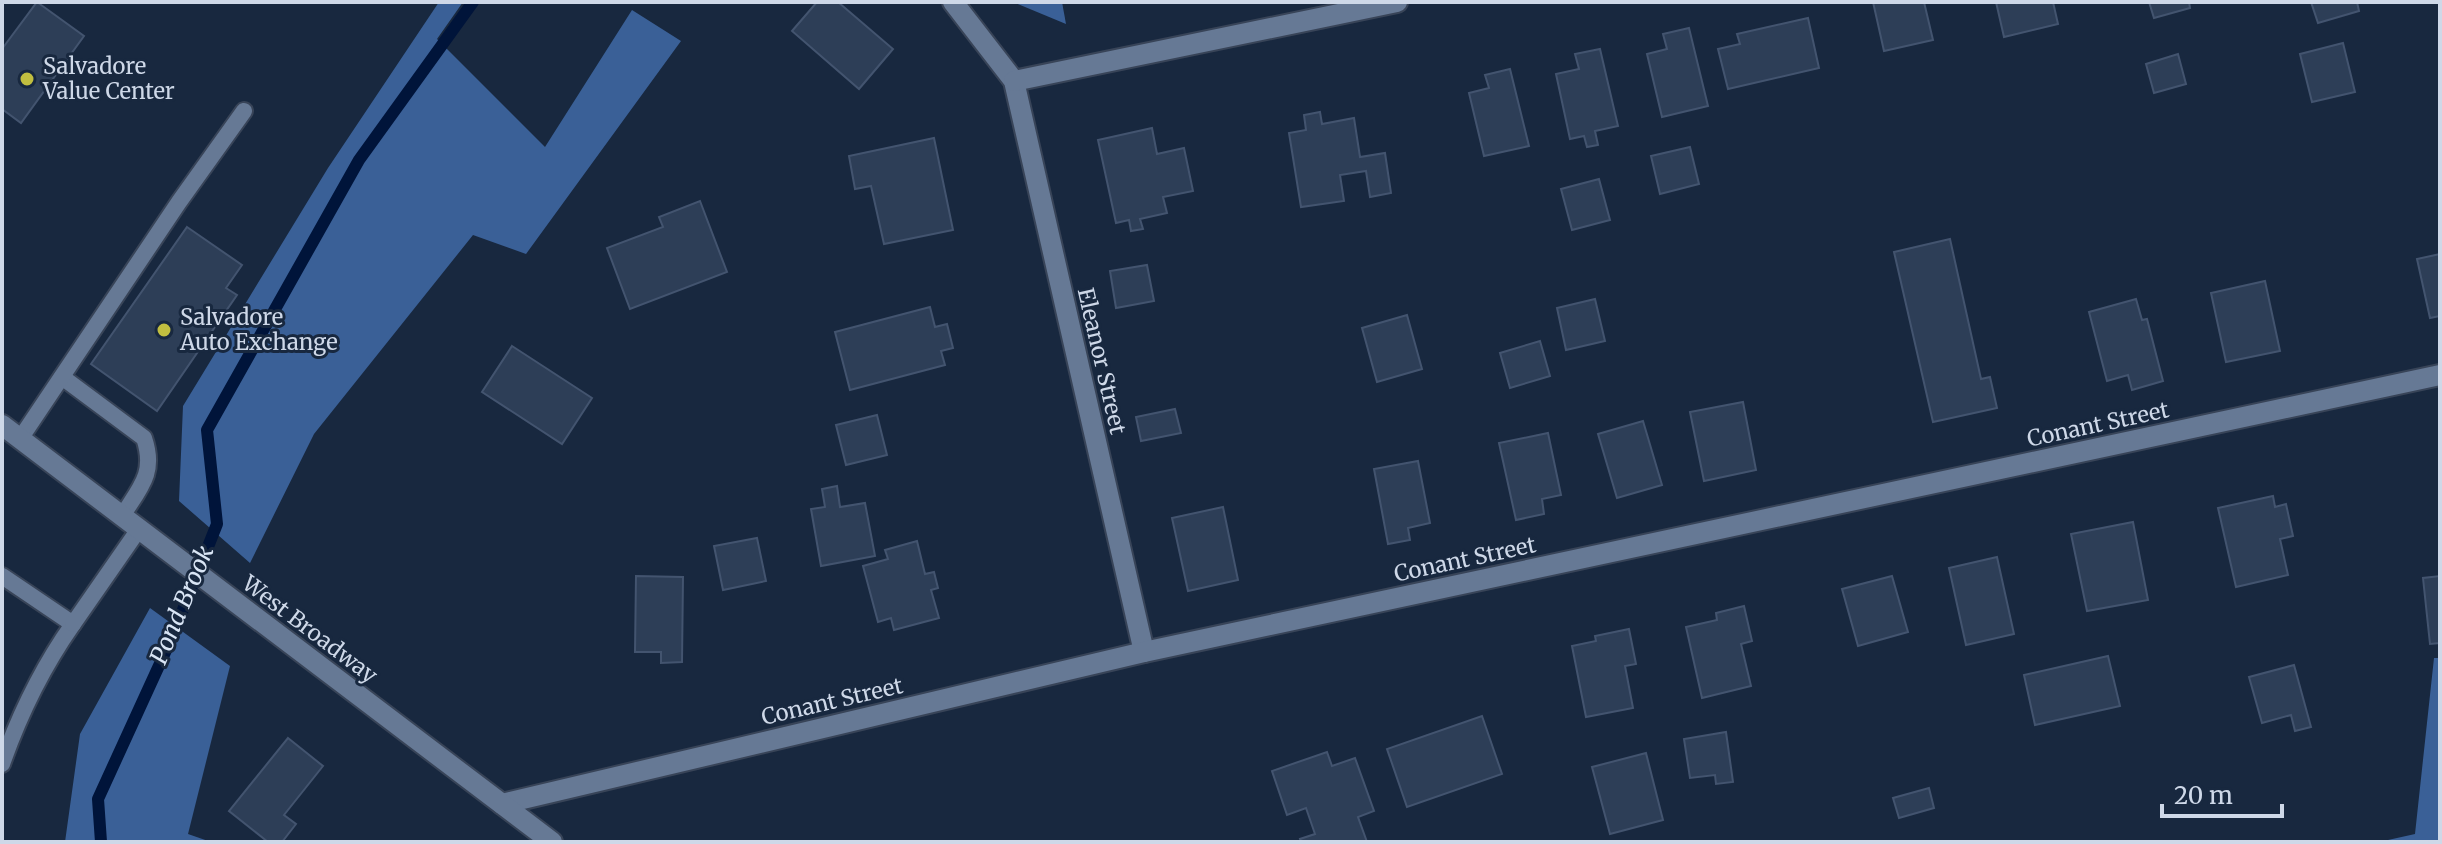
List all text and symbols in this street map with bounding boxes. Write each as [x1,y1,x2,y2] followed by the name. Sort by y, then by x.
[42,52,175,105] place label: Salvadore Value Center
[18,70,36,88] marker: Salvadore Value Center
[1072,285,1133,437] street label: Eleanor Street
[179,303,338,356] place label: Salvadore Auto Exchange
[155,321,173,339] marker: Salvadore Auto Exchange
[2025,395,2172,453] street label: Conant Street
[1392,530,1539,588] street label: Conant Street
[143,541,220,669] water label: Pond Brook
[236,568,383,689] street label: West Broadway
[759,671,906,731] street label: Conant Street
[2162,768,2282,818] scale bar
[2174,780,2233,811] text: 20 m

